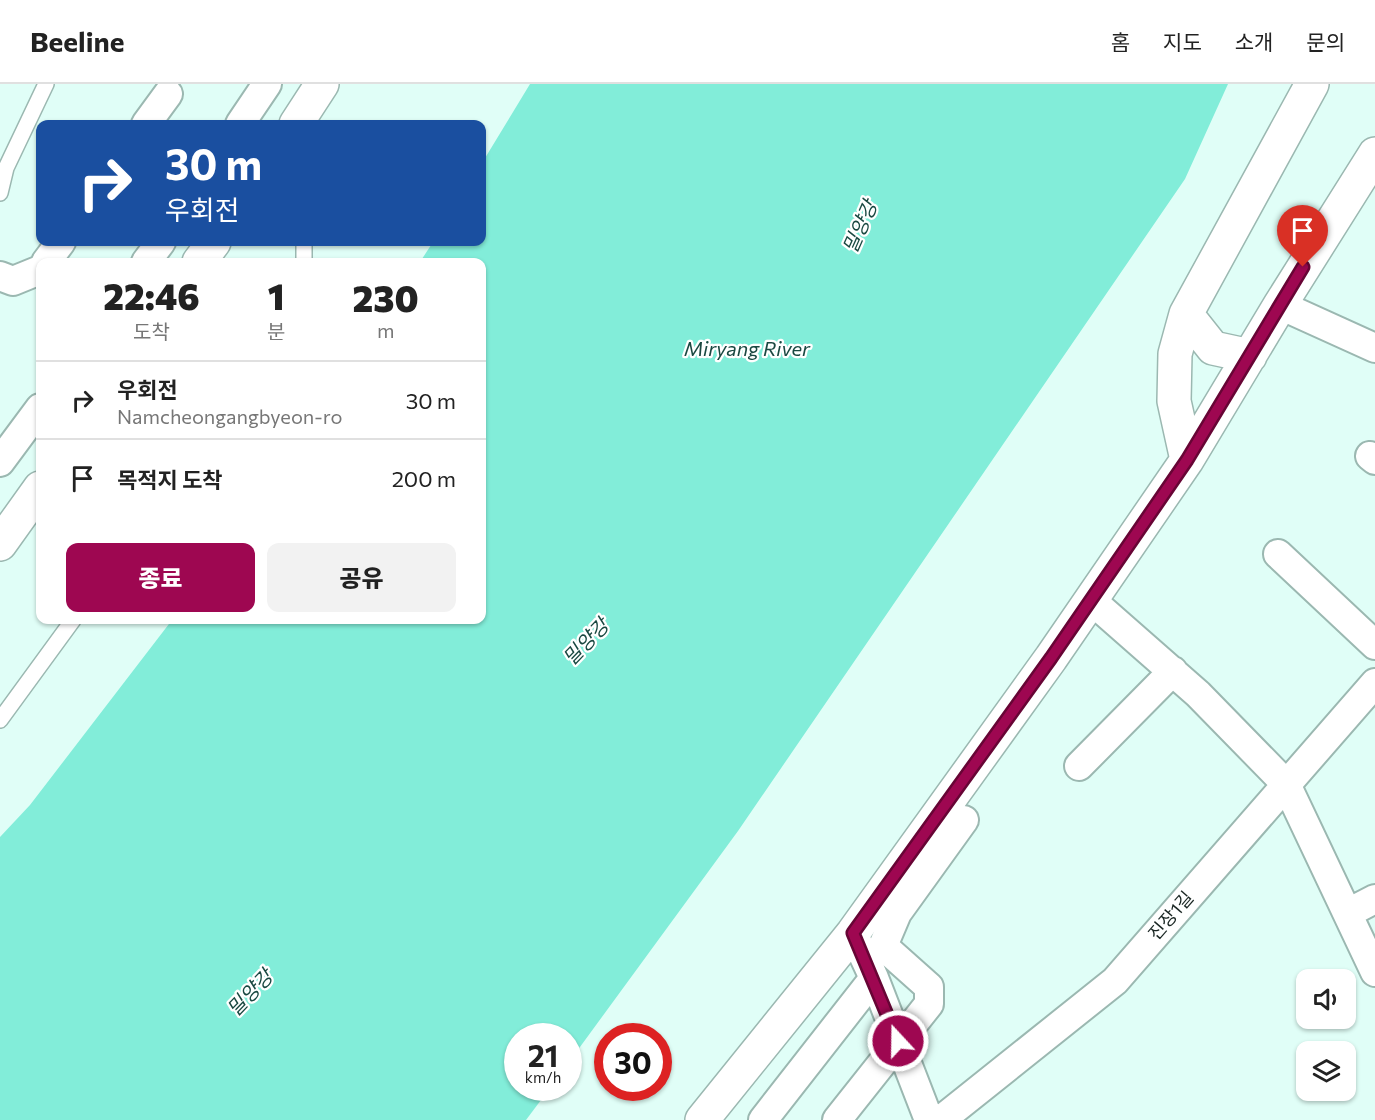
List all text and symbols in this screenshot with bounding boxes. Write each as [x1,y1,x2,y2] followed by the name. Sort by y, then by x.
[30,24,124,58] text: Beeline
[1111,29,1130,54] text: 홈
[1163,29,1202,54] text: 지도
[1235,29,1273,54] text: 소개
[1306,29,1345,54] text: 문의
[165,137,262,189] text: 30 m
[66,144,144,222] icon: right
[165,193,240,226] text: 우회전
[837,194,882,257] water label: 밀양강
[1277,205,1328,267] pin
[1286,214,1319,247] icon: arrive
[103,273,200,317] text: 22:46
[268,273,285,317] text: 1
[353,275,419,319] text: 230
[377,318,394,342] text: m
[133,319,170,343] text: 도착
[267,319,285,343] text: 분
[684,336,811,360] water label: Miryang River
[117,376,178,403] text: 우회전
[66,384,99,417] icon: right
[406,387,456,414] text: 30 m
[117,404,342,428] text: Namcheongangbyeon-ro
[66,462,99,495] icon: arrive
[392,465,456,492] text: 200 m
[117,466,222,493] text: 목적지 도착
[66,543,255,612] button: 종료
[267,543,456,612] button: 공유
[557,611,615,669] water label: 밀양강
[1143,886,1197,944] street label: 진장1길
[221,962,279,1020] water label: 밀양강
[1296,969,1356,1101] map controls
[1296,969,1356,1029] button: sound
[866,1009,930,1073] position arrow
[594,1023,672,1101] speed limit sign: 30
[528,1036,558,1073] text: 21
[1296,1041,1356,1101] button: layers
[525,1068,561,1086] text: km/h

